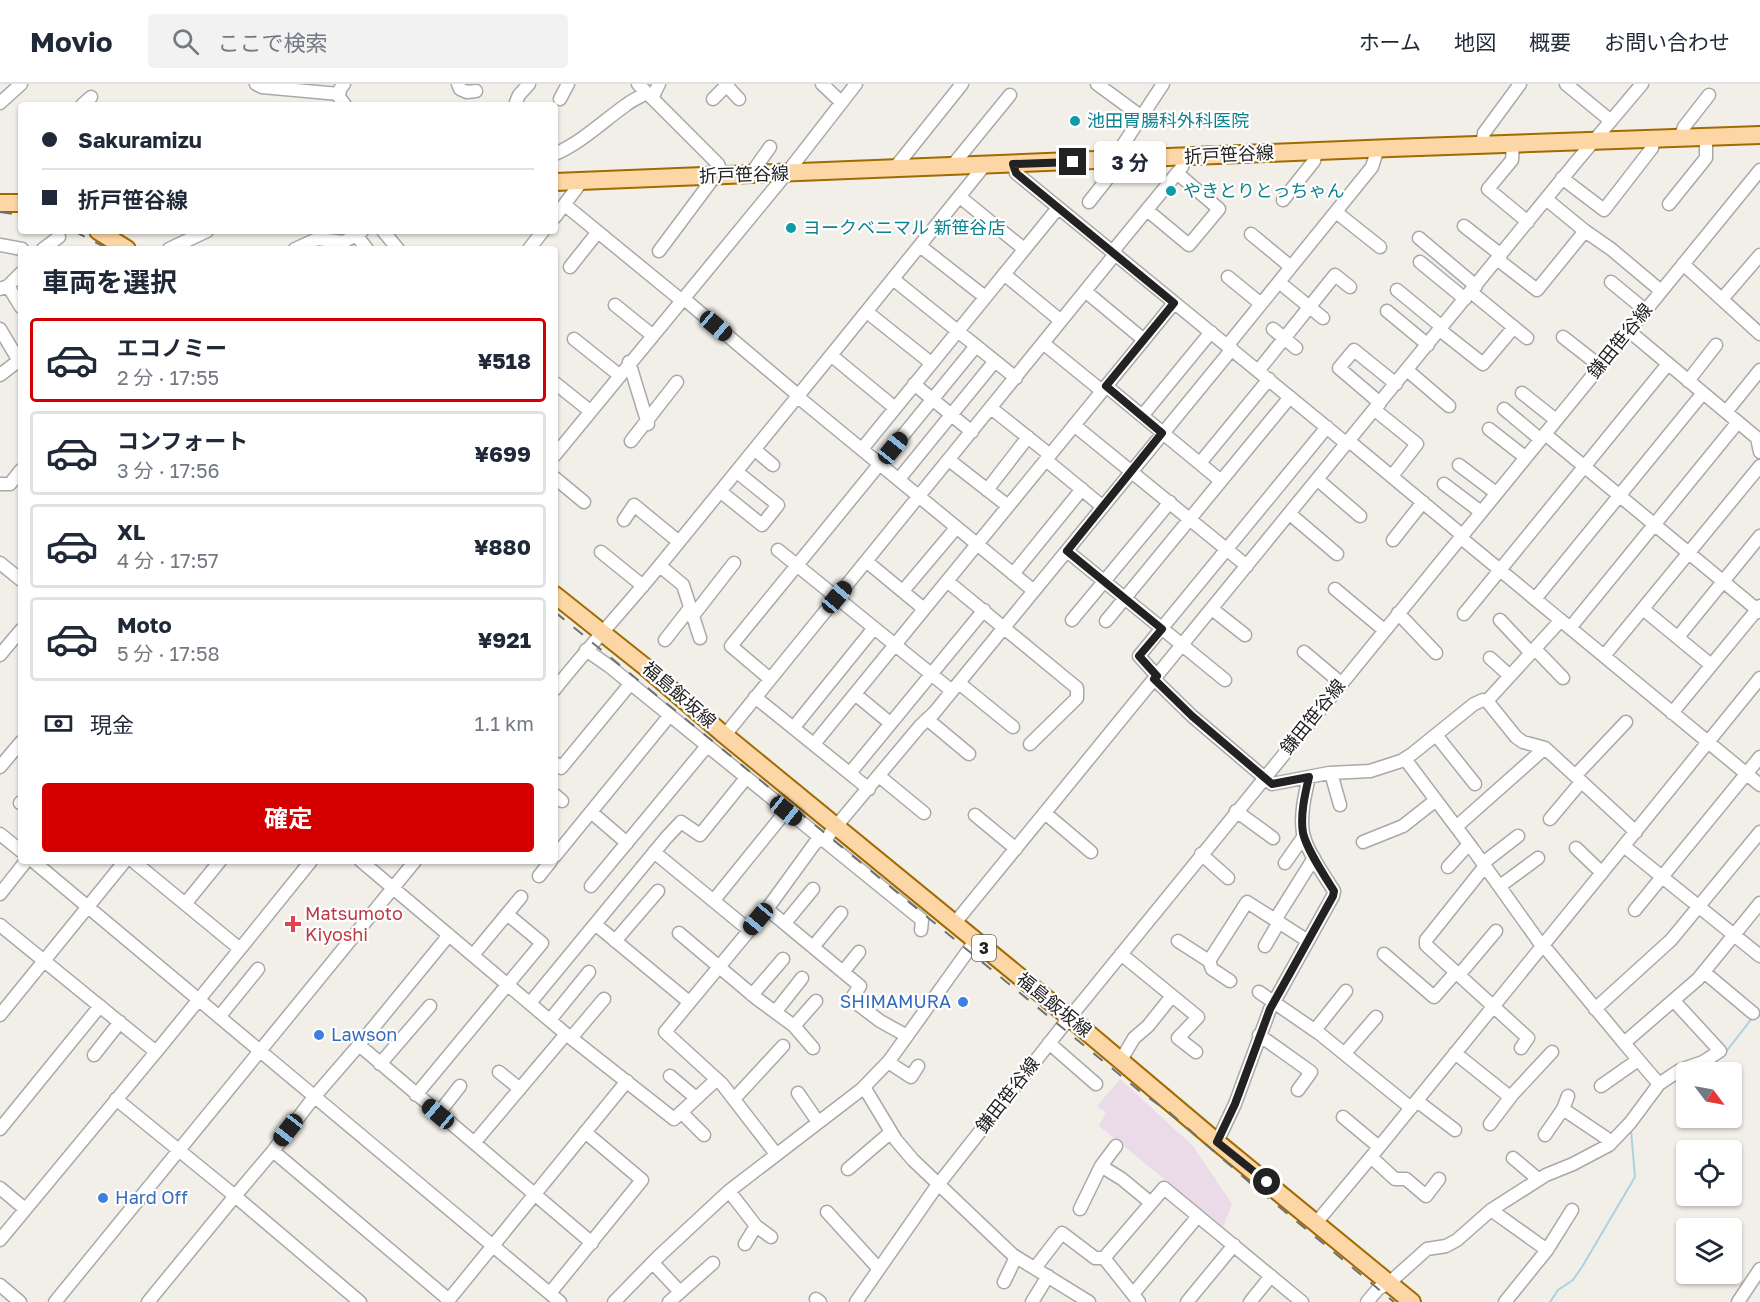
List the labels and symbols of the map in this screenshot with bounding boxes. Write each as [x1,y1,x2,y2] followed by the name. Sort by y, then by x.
[1087,109,1249,131] place label: 池田胃腸科外科医院
[1068,114,1082,128] marker: 池田胃腸科外科医院
[1094,141,1166,183] callout: 3 分
[1183,141,1274,167] street label: 折戸笹谷線
[1059,148,1086,175] route end
[699,161,789,187] street label: 折戸笹谷線
[1183,179,1344,201] place label: やきとりとっちゃん
[1164,184,1178,198] marker: やきとりとっちゃん
[803,216,1006,238] place label: ヨークベニマル 新笹谷店
[784,221,798,235] marker: ヨークベニマル 新笹谷店
[1582,298,1656,382] street label: 鎌田笹谷線
[696,308,736,344] car
[875,428,911,468] car
[819,577,855,617] car
[638,656,721,732] street label: 福島飯坂線
[1275,674,1349,758] street label: 鎌田笹谷線
[766,793,806,829] car
[740,899,776,939] car
[305,902,403,945] place label: Matsumoto Kiyoshi
[286,917,300,931] marker: Matsumoto Kiyoshi
[972,935,996,961] road number: 3
[1013,967,1097,1041] street label: 福島飯坂線
[840,990,951,1012] place label: SHIMAMURA
[956,995,970,1009] marker: SHIMAMURA
[331,1023,397,1045] place label: Lawson
[312,1028,326,1042] marker: Lawson
[971,1052,1044,1137] street label: 鎌田笹谷線
[1676,1062,1742,1128] north arrow
[418,1096,458,1132] car
[270,1110,306,1150] car
[1253,1168,1280,1195] route start
[115,1186,188,1208] place label: Hard Off
[96,1191,110,1205] marker: Hard Off

